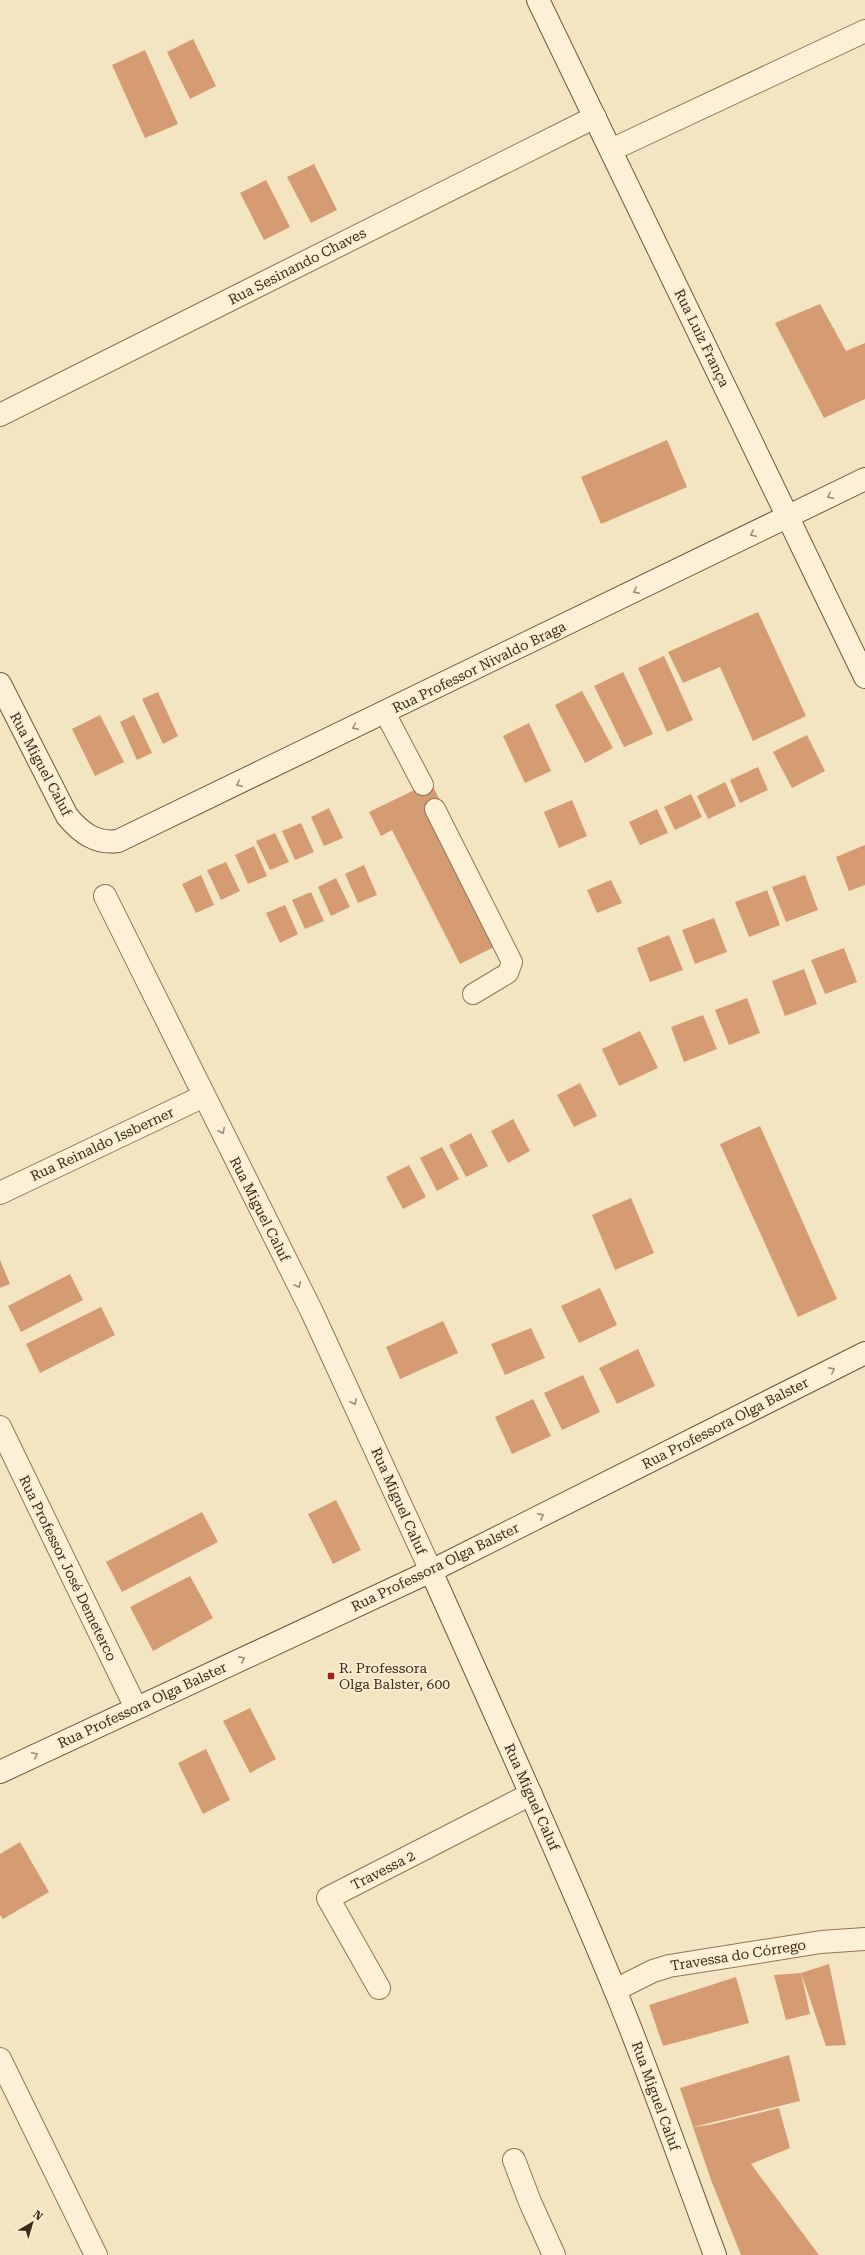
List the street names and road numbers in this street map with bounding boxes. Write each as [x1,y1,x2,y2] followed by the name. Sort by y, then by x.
[226,224,369,308] street label: Rua Sesinando Chaves
[671,286,733,390] street label: Rua Luiz França
[390,618,569,716] street label: Rua Professor Nivaldo Braga
[7,709,75,819] street label: Rua Miguel Caluf
[28,1104,177,1184] street label: Rua Reinaldo Issberner
[227,1154,294,1265] street label: Rua Miguel Caluf
[639,1374,811,1472] street label: Rua Professora Olga Balster
[368,1445,430,1557] street label: Rua Miguel Caluf
[16,1473,120,1663] street label: Rua Professor José Demeterco
[348,1519,522,1615] street label: Rua Professora Olga Balster
[55,1659,229,1751] street label: Rua Professora Olga Balster
[501,1741,563,1853] street label: Rua Miguel Caluf
[348,1847,418,1893] street label: Travessa 2
[669,1936,807,1974] street label: Travessa do Córrego
[629,2039,683,2153] street label: Rua Miguel Caluf

